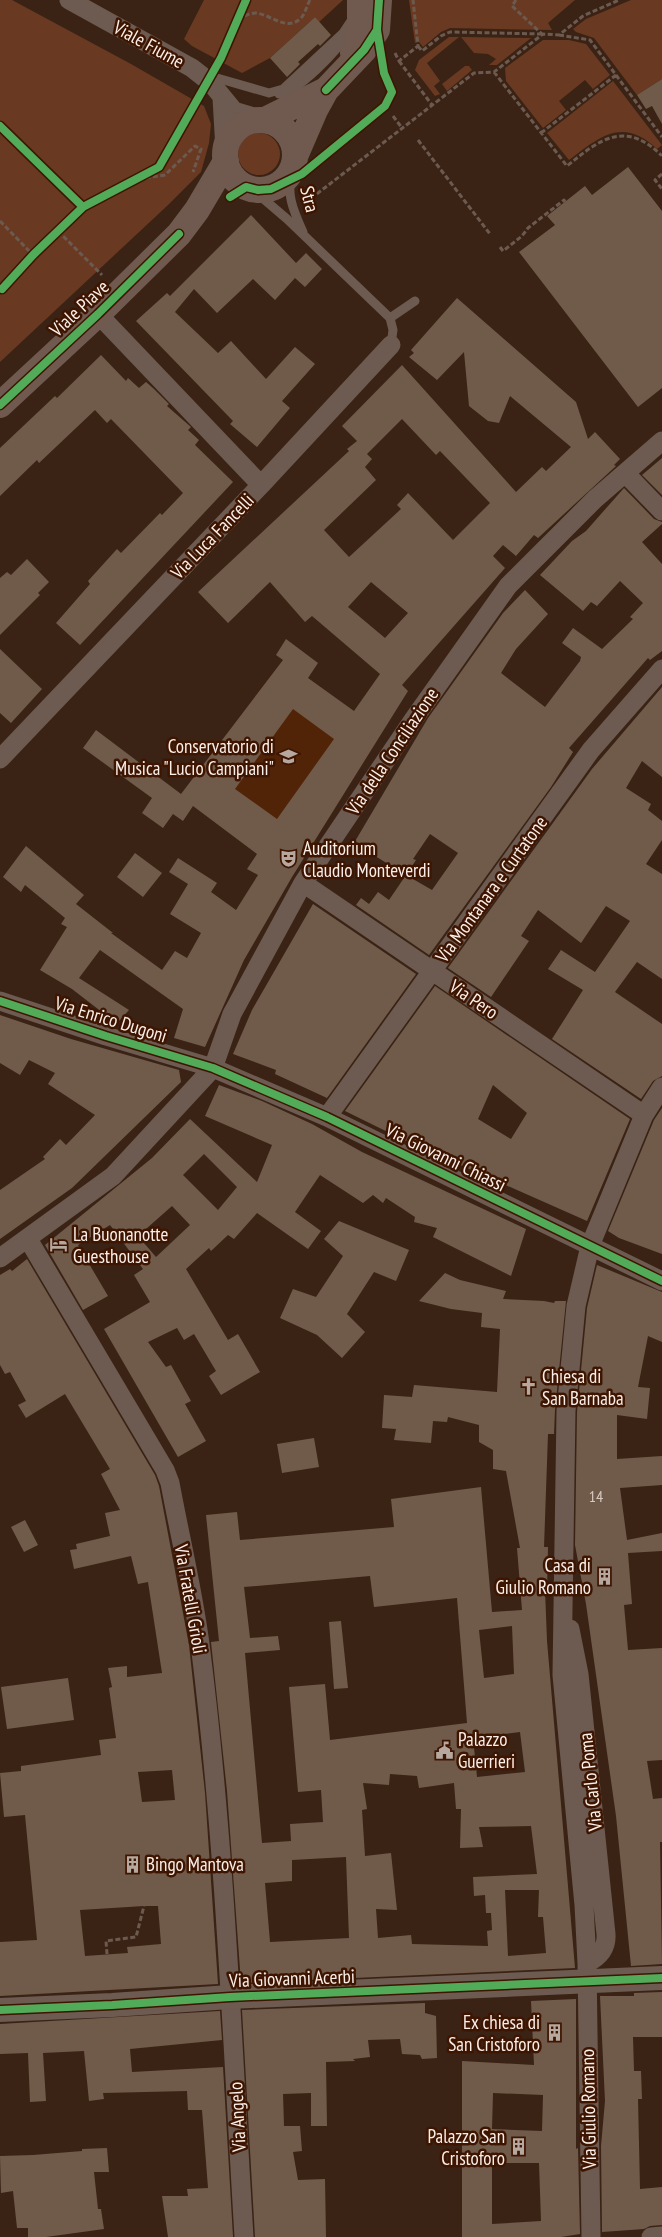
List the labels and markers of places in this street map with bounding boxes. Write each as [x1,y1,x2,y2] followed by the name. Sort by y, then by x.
[115,734,274,780] place label: Conservatorio di Musica "Lucio Campiani"
[278,747,298,767] school or university icon: Conservatorio di Musica "Lucio Campiani"
[303,836,431,882] place label: Auditorium Claudio Monteverdi
[279,849,299,869] theatre icon: Auditorium Claudio Monteverdi
[73,1222,168,1268] place label: La Buonanotte Guesthouse
[49,1235,69,1255] hotel icon: La Buonanotte Guesthouse
[542,1364,624,1410] place label: Chiesa di San Barnaba
[518,1377,538,1397] church icon: Chiesa di San Barnaba
[495,1553,591,1599] place label: Casa di Giulio Romano
[595,1566,615,1586] building icon: Casa di Giulio Romano
[458,1727,515,1773] place label: Palazzo Guerrieri
[434,1740,454,1760] public building icon: Palazzo Guerrieri
[146,1852,244,1876] place label: Bingo Mantova
[122,1854,142,1874] building icon: Bingo Mantova
[448,2010,540,2056] place label: Ex chiesa di San Cristoforo
[544,2023,564,2043] building icon: Ex chiesa di San Cristoforo
[428,2124,505,2170] place label: Palazzo San Cristoforo
[509,2137,529,2157] building icon: Palazzo San Cristoforo

